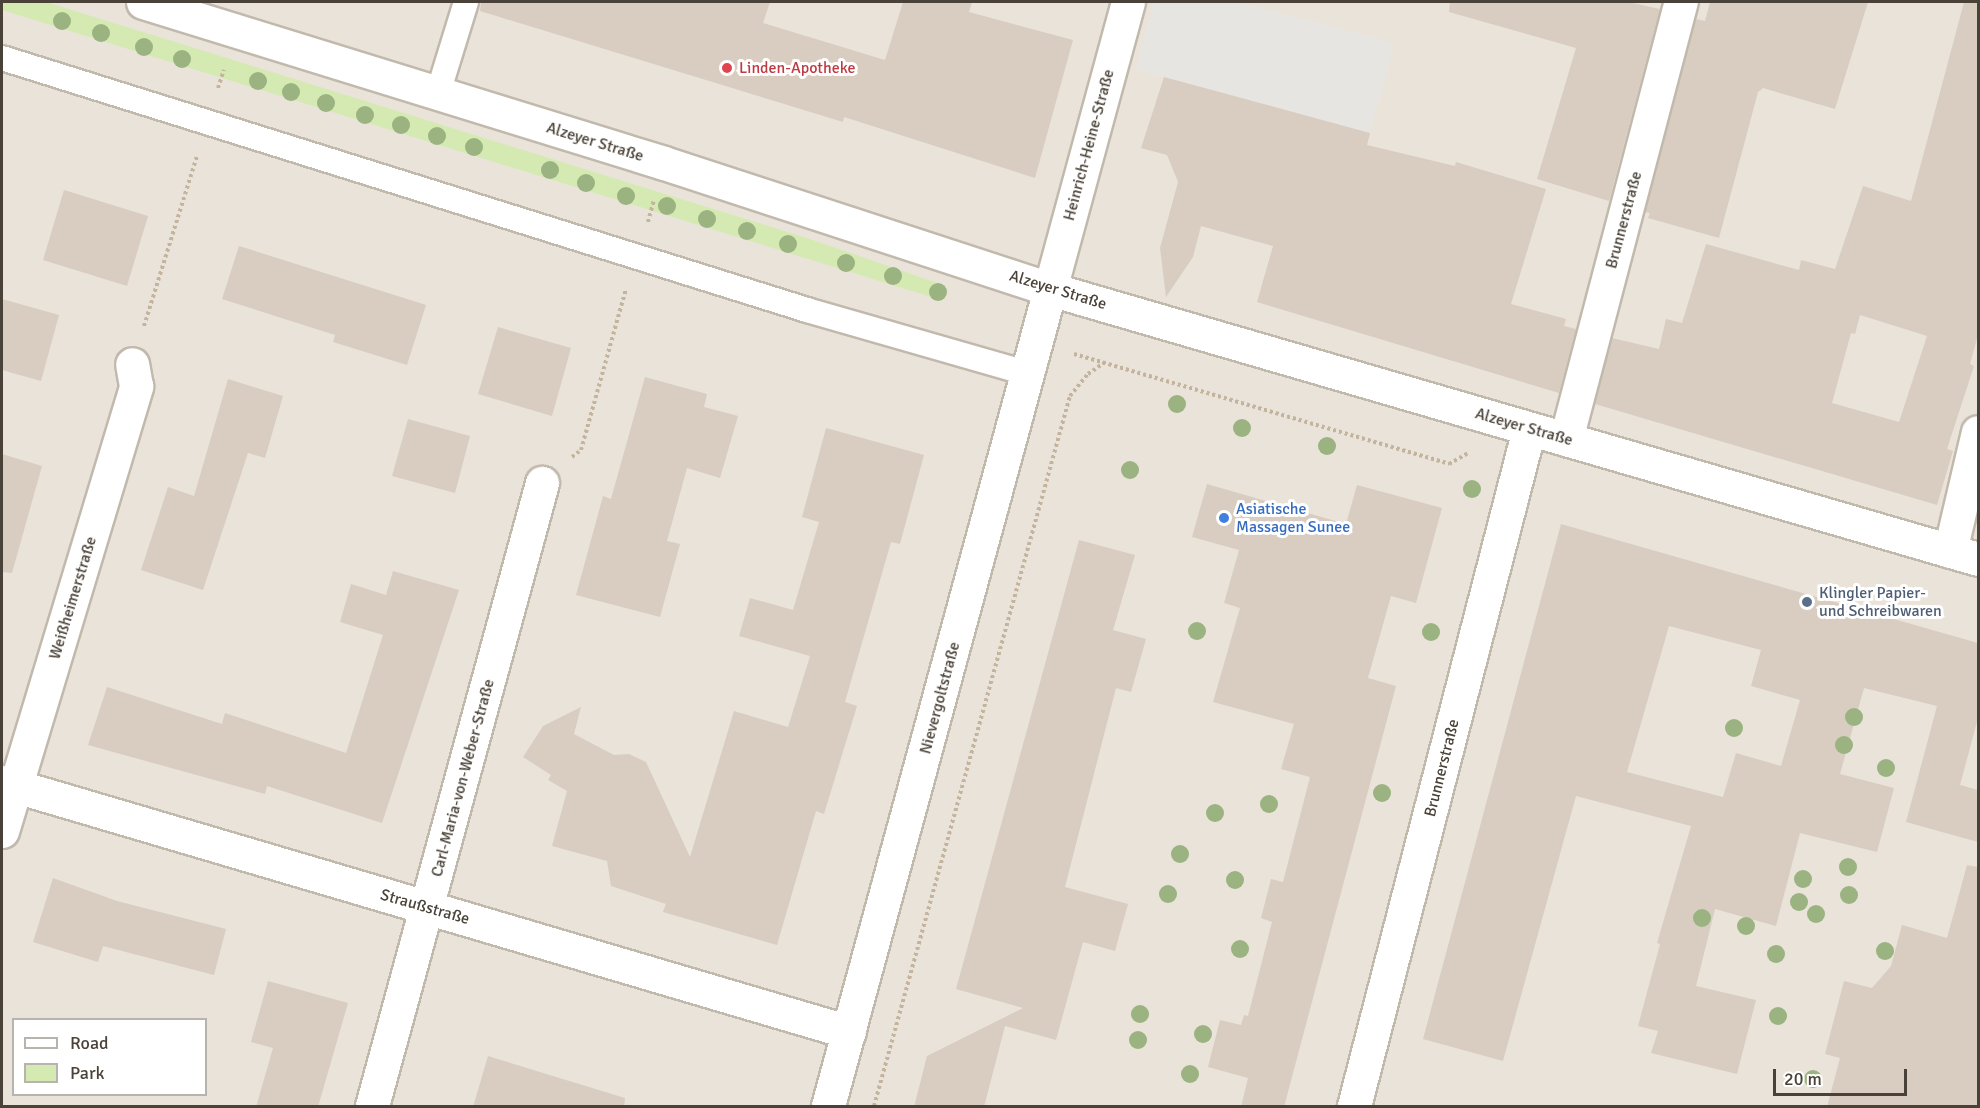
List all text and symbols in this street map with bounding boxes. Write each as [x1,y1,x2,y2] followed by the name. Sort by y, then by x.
[739,58,855,78] place label: Linden-Apotheke
[720,61,734,75] marker: Linden-Apotheke
[1060,67,1118,223] street label: Heinrich-Heine-Straße
[544,118,646,166] street label: Alzeyer Straße
[1602,169,1646,271] street label: Brunnerstraße
[1007,266,1109,314] street label: Alzeyer Straße
[1473,404,1575,450] street label: Alzeyer Straße
[1236,499,1350,537] place label: Asiatische Massagen Sunee
[1217,511,1231,525] marker: Asiatische Massagen Sunee
[45,534,101,662] street label: Weißheimerstraße
[1819,583,1942,621] place label: Klingler Papier- und Schreibwaren
[1800,595,1814,609] marker: Klingler Papier- und Schreibwaren
[916,640,964,756] street label: Nievergoltstraße
[427,677,499,879] street label: Carl-Maria-von-Weber-Straße
[1421,717,1463,819] street label: Brunnerstraße
[378,885,472,929] street label: Straußstraße
[12,1018,207,1096] legend
[70,1032,109,1054] text: Road
[1776,1057,1910,1095] scale bar
[70,1062,105,1084] text: Park
[1784,1068,1822,1090] text: 20 m

